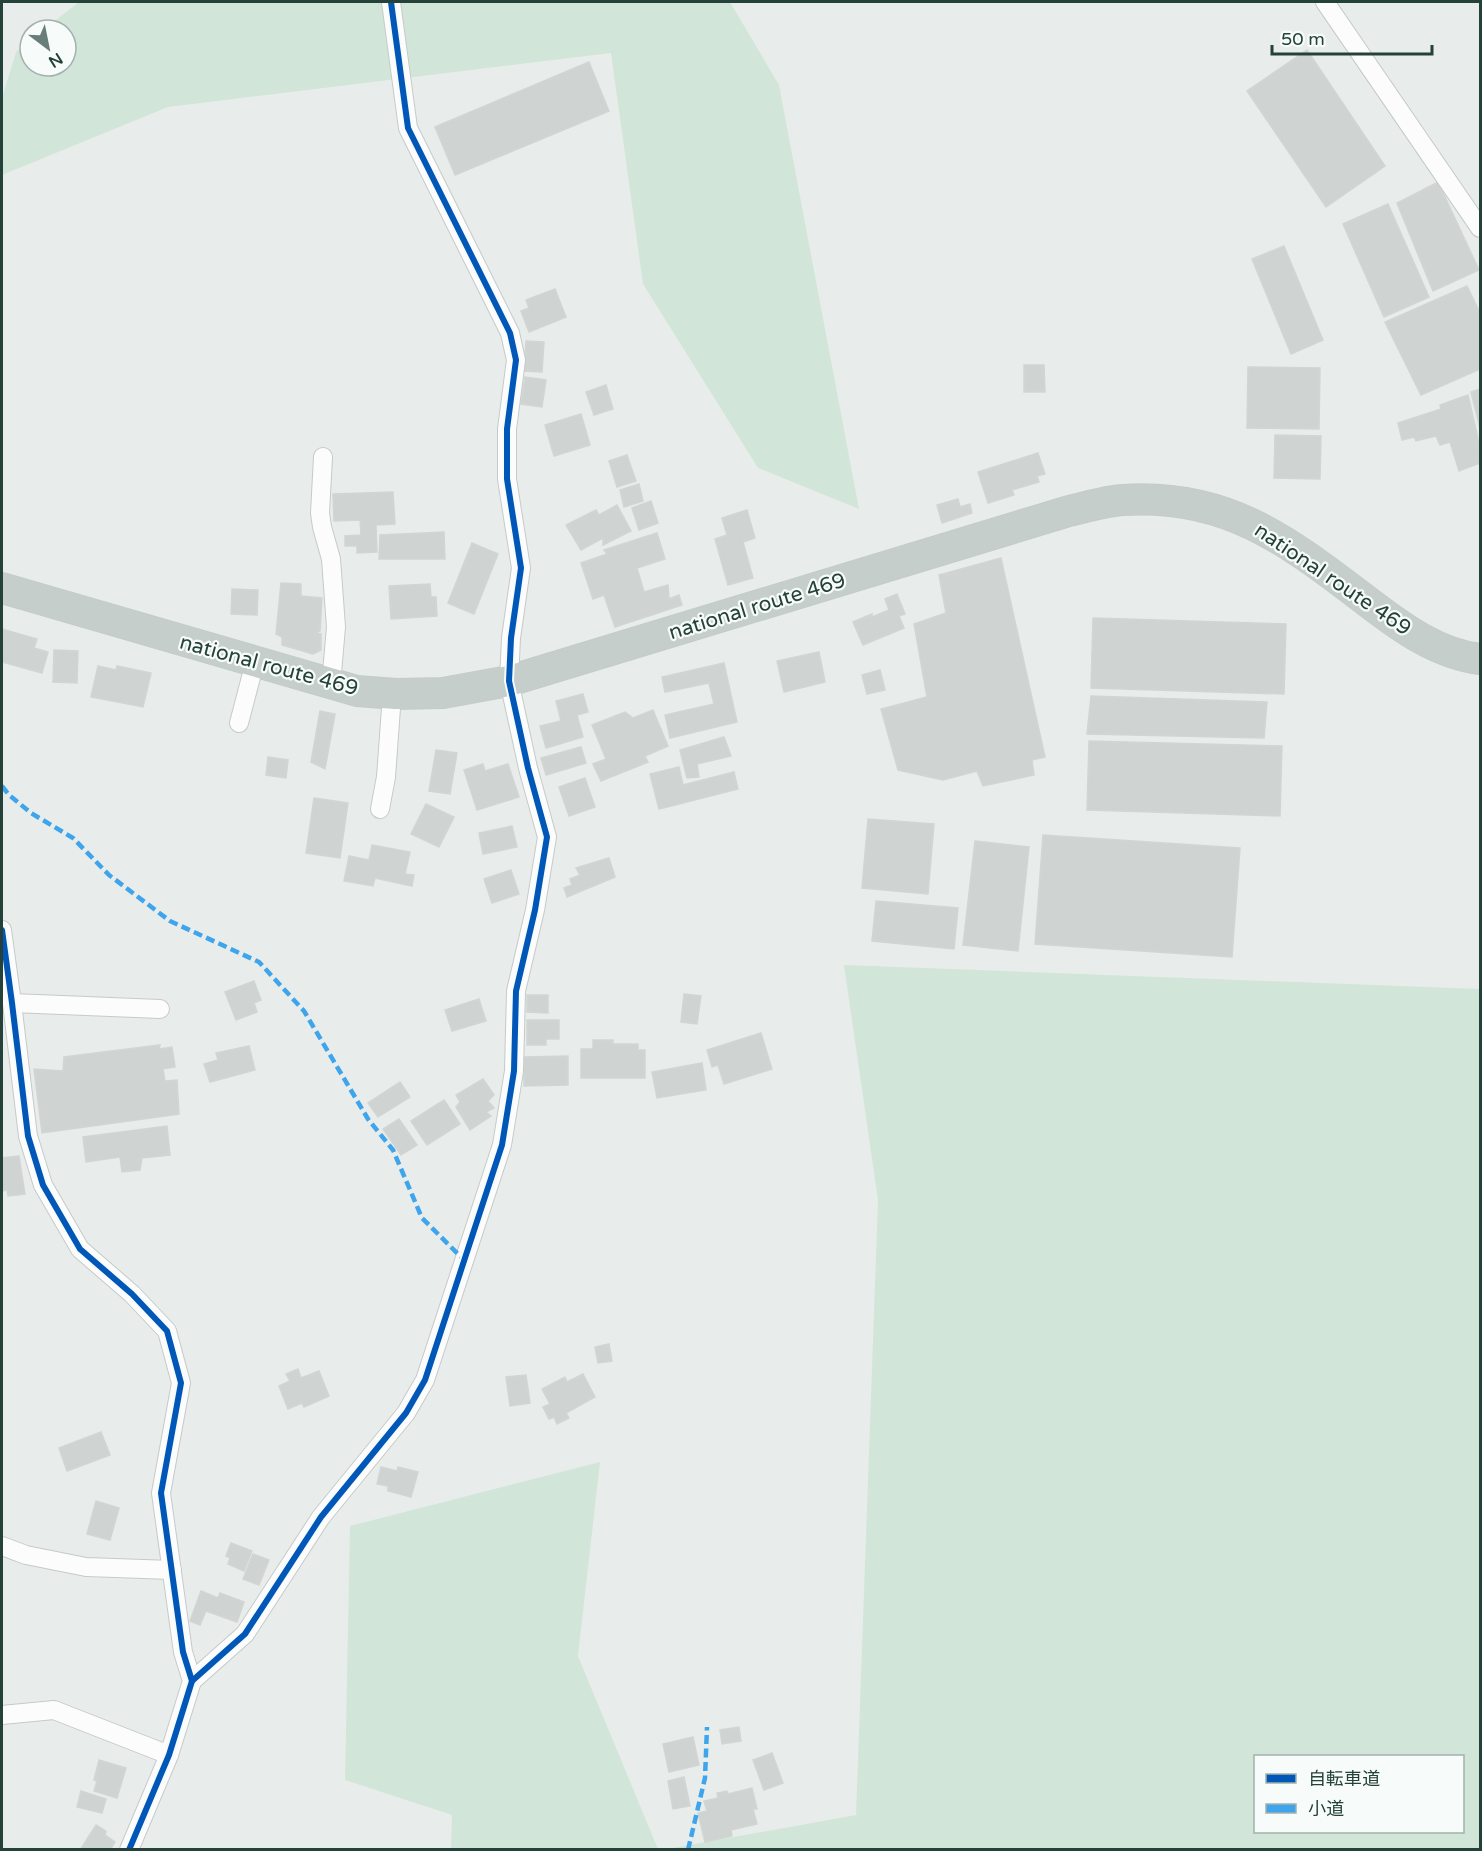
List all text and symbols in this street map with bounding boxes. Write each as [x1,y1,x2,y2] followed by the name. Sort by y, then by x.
[18,18,78,78] north arrow
[1272,18,1432,56] scale bar
[1281,28,1325,50] text: 50 m
[45,48,66,72] text: N
[1250,518,1416,641] street label: national route 469
[666,568,849,645] street label: national route 469
[177,630,361,701] street label: national route 469
[1254,1755,1464,1833] legend
[1308,1768,1380,1790] text: 自転車道
[1308,1798,1344,1820] text: 小道

